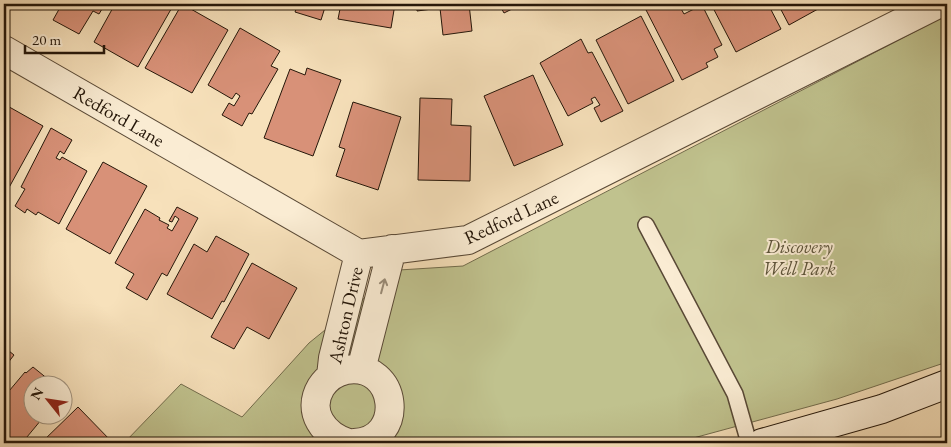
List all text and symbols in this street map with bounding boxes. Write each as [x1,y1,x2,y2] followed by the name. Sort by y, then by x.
[25,22,104,54] scale bar
[32,30,61,49] text: 20 m
[69,80,169,153] street label: Redford Lane
[460,185,562,250] street label: Redford Lane
[762,234,836,281] park label: Discovery Well Park
[322,264,369,367] street label: Ashton Drive
[378,278,388,294] one-way arrow
[22,374,72,424] north arrow
[26,384,48,403] text: N

